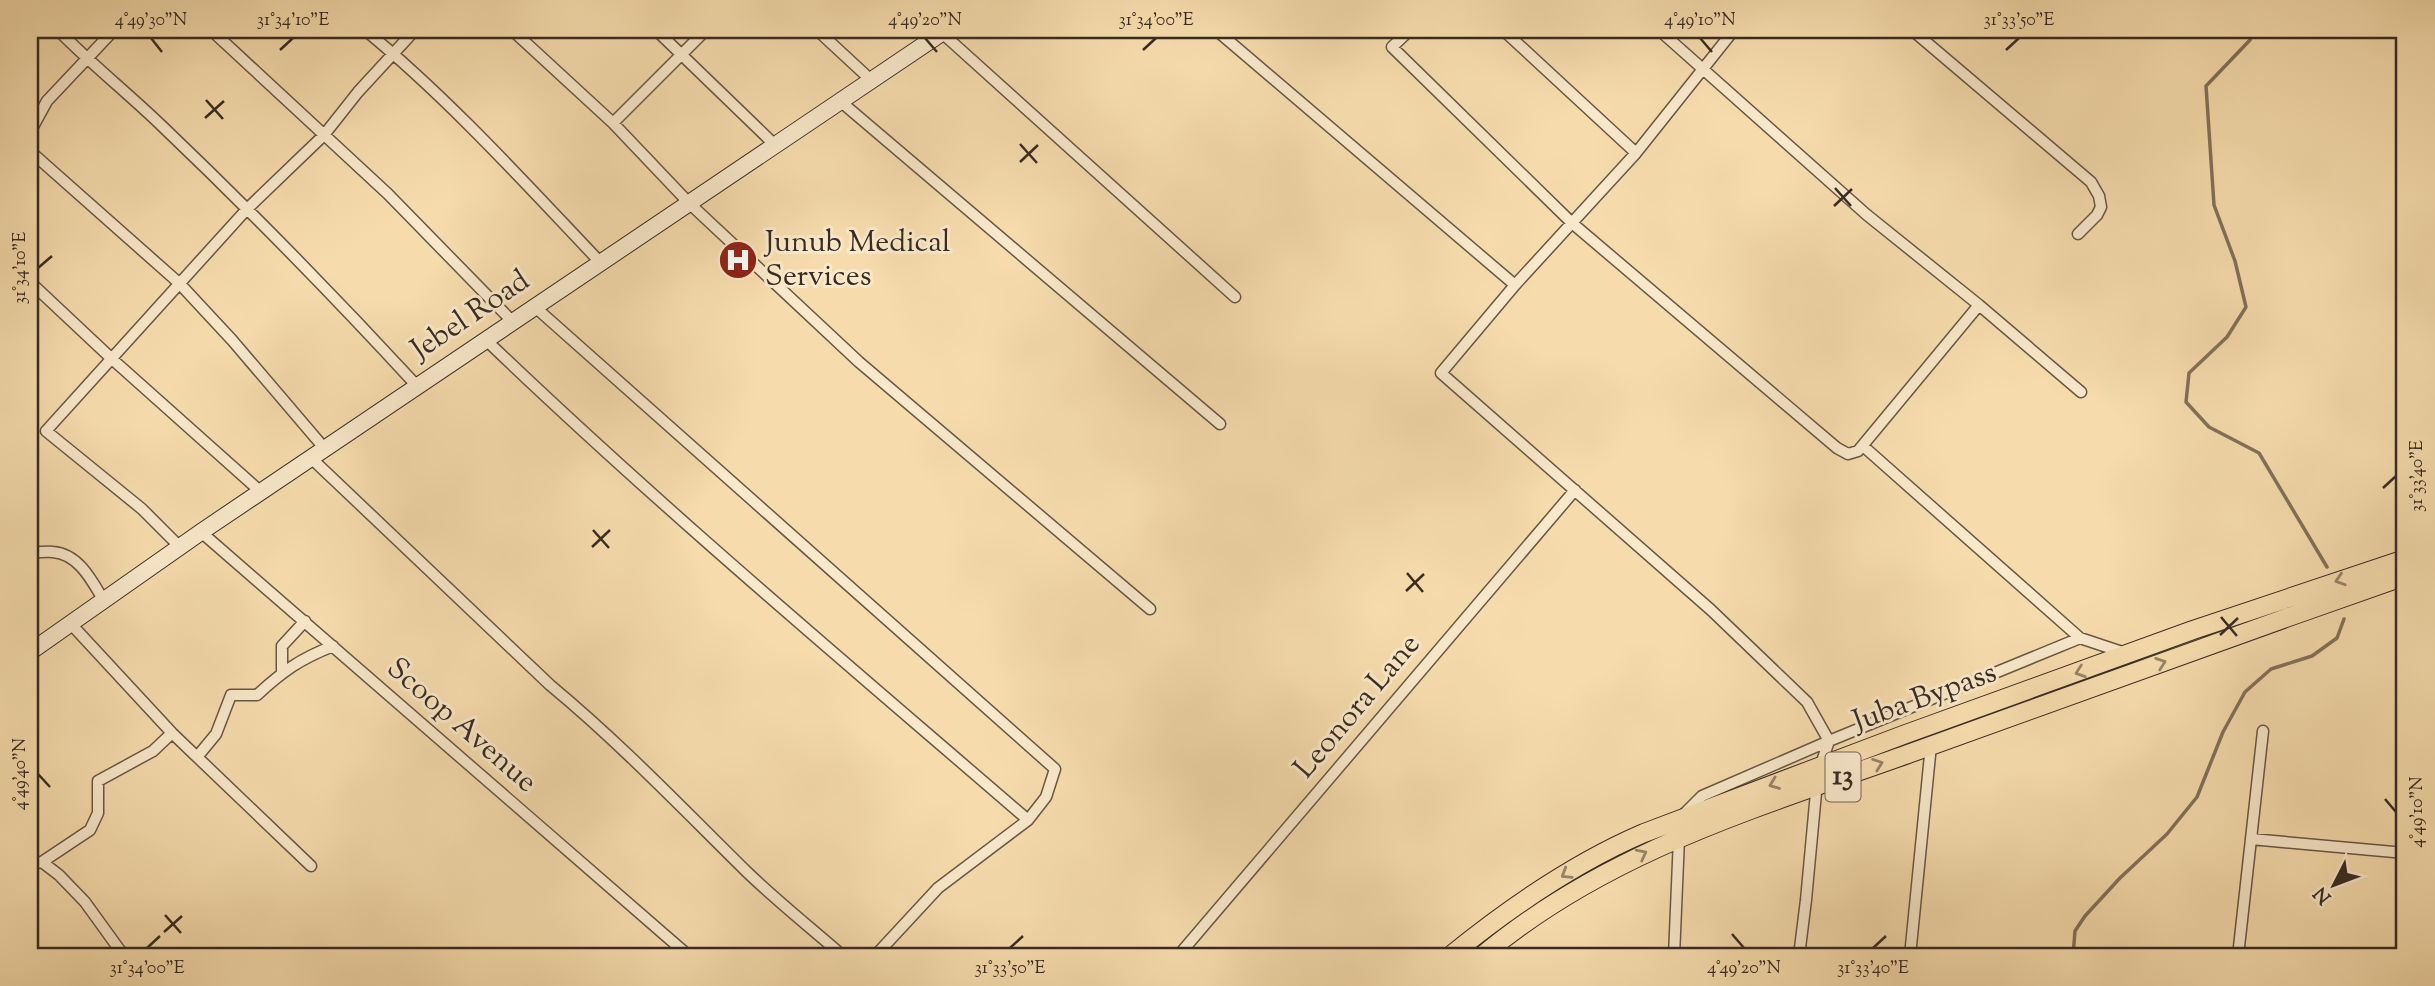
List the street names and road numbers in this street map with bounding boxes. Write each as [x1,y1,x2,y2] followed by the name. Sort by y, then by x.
[401,260,539,373] street label: Jebel Road
[1285,625,1431,789] street label: Leonora Lane
[376,648,546,804] street label: Scoop Avenue
[1845,652,2003,745] street label: Juba Bypass
[1826,752,1860,802] road number: 13

